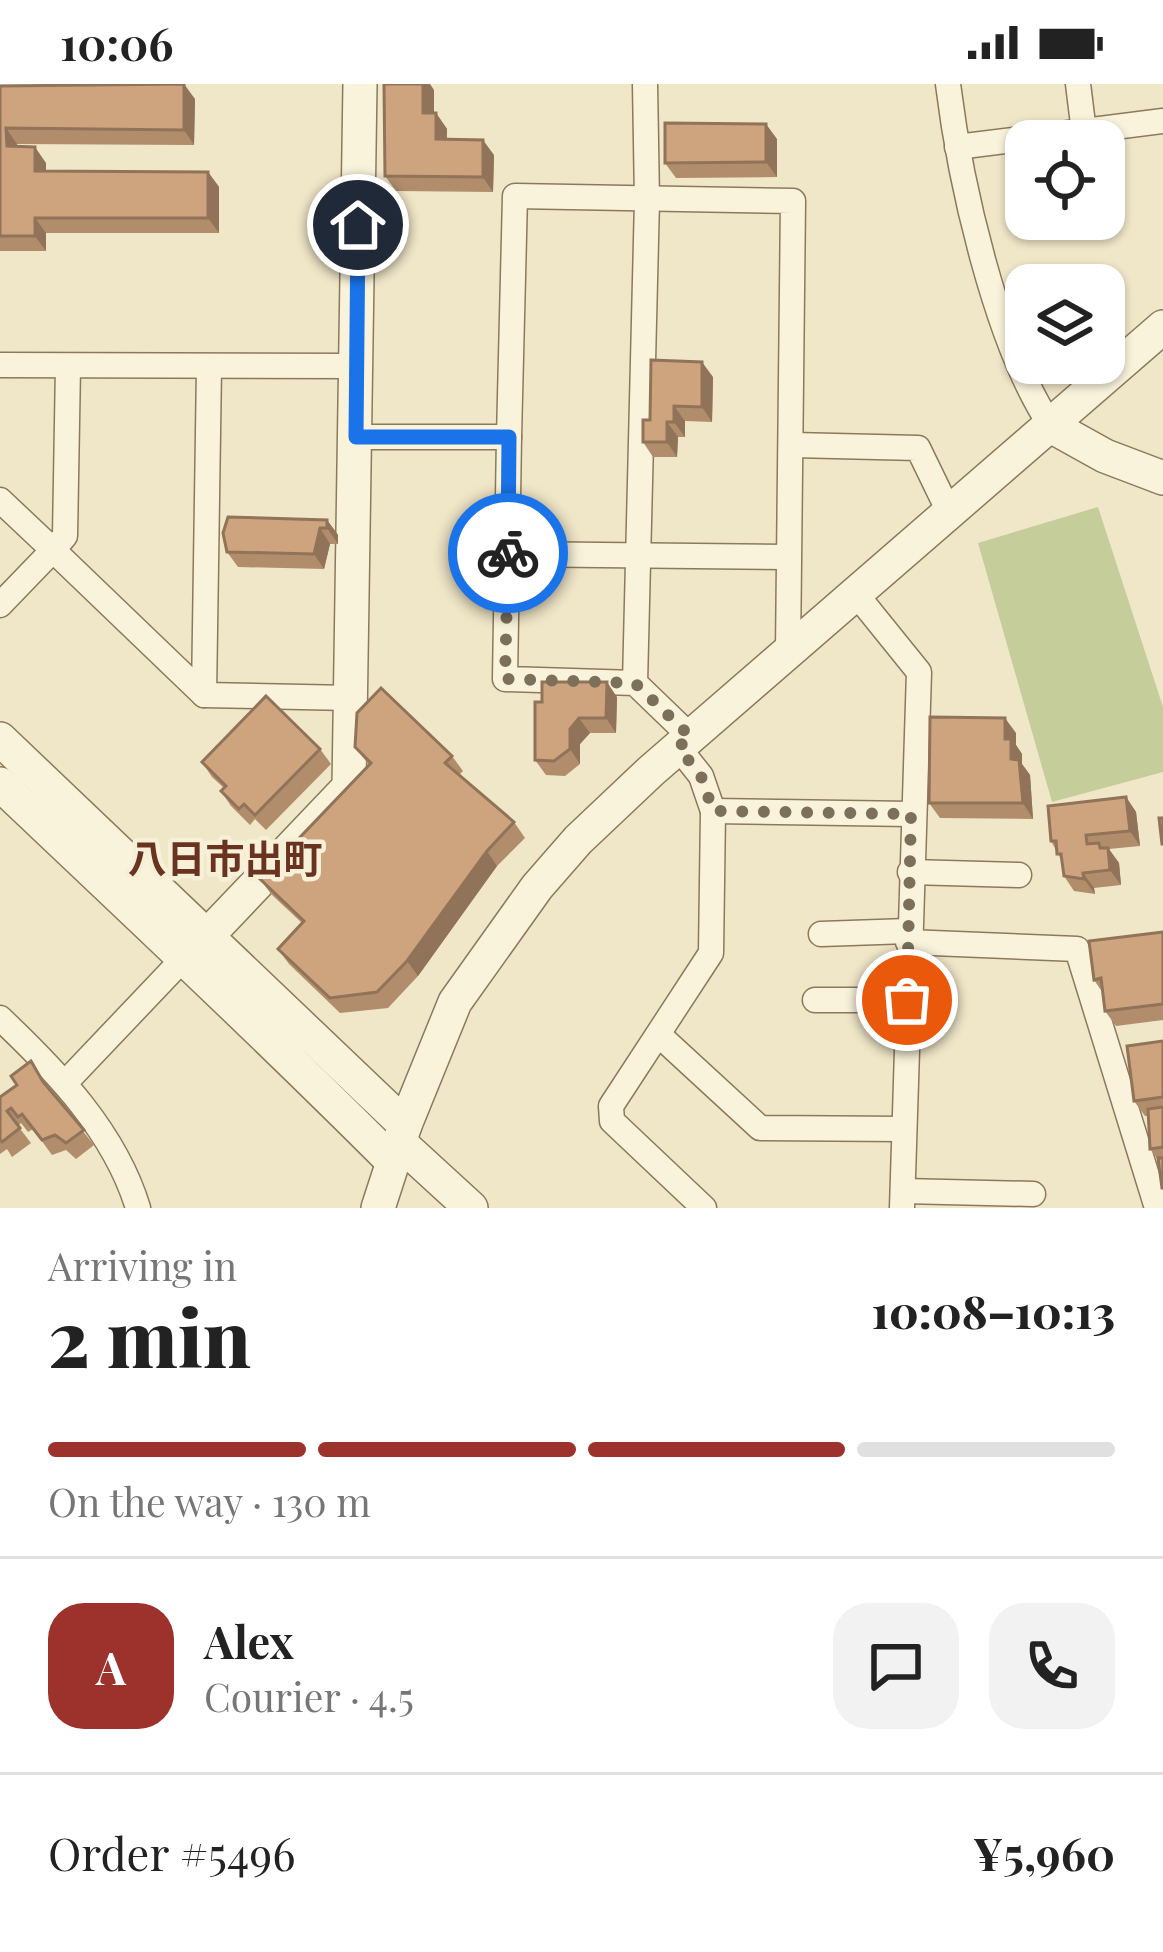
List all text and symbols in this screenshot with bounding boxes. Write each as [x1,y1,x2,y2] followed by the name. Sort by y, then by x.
[60,12,174,72] text: 10:06
[1005,120,1125,384] map controls
[1005,120,1125,240] button: locate
[307,174,409,276] pin
[325,192,391,258] icon: home
[1005,264,1125,384] button: layers
[448,493,568,613] courier
[475,520,541,586] icon: bike
[127,831,323,883] district label: 八日市出町
[856,949,958,1051] pin
[874,967,940,1033] icon: bag
[48,1239,237,1291] text: Arriving in
[871,1280,1115,1340] text: 10:08–10:13
[48,1284,251,1388] text: 2 min
[48,1475,371,1527] text: On the way · 130 m
[833,1603,959,1729] button: chat
[989,1603,1115,1729] button: phone
[204,1610,294,1670] text: Alex
[96,1636,126,1696] text: A
[204,1670,414,1722] text: Courier · 4.5
[48,1822,295,1882] text: Order #5496
[973,1822,1115,1882] text: ¥5,960

